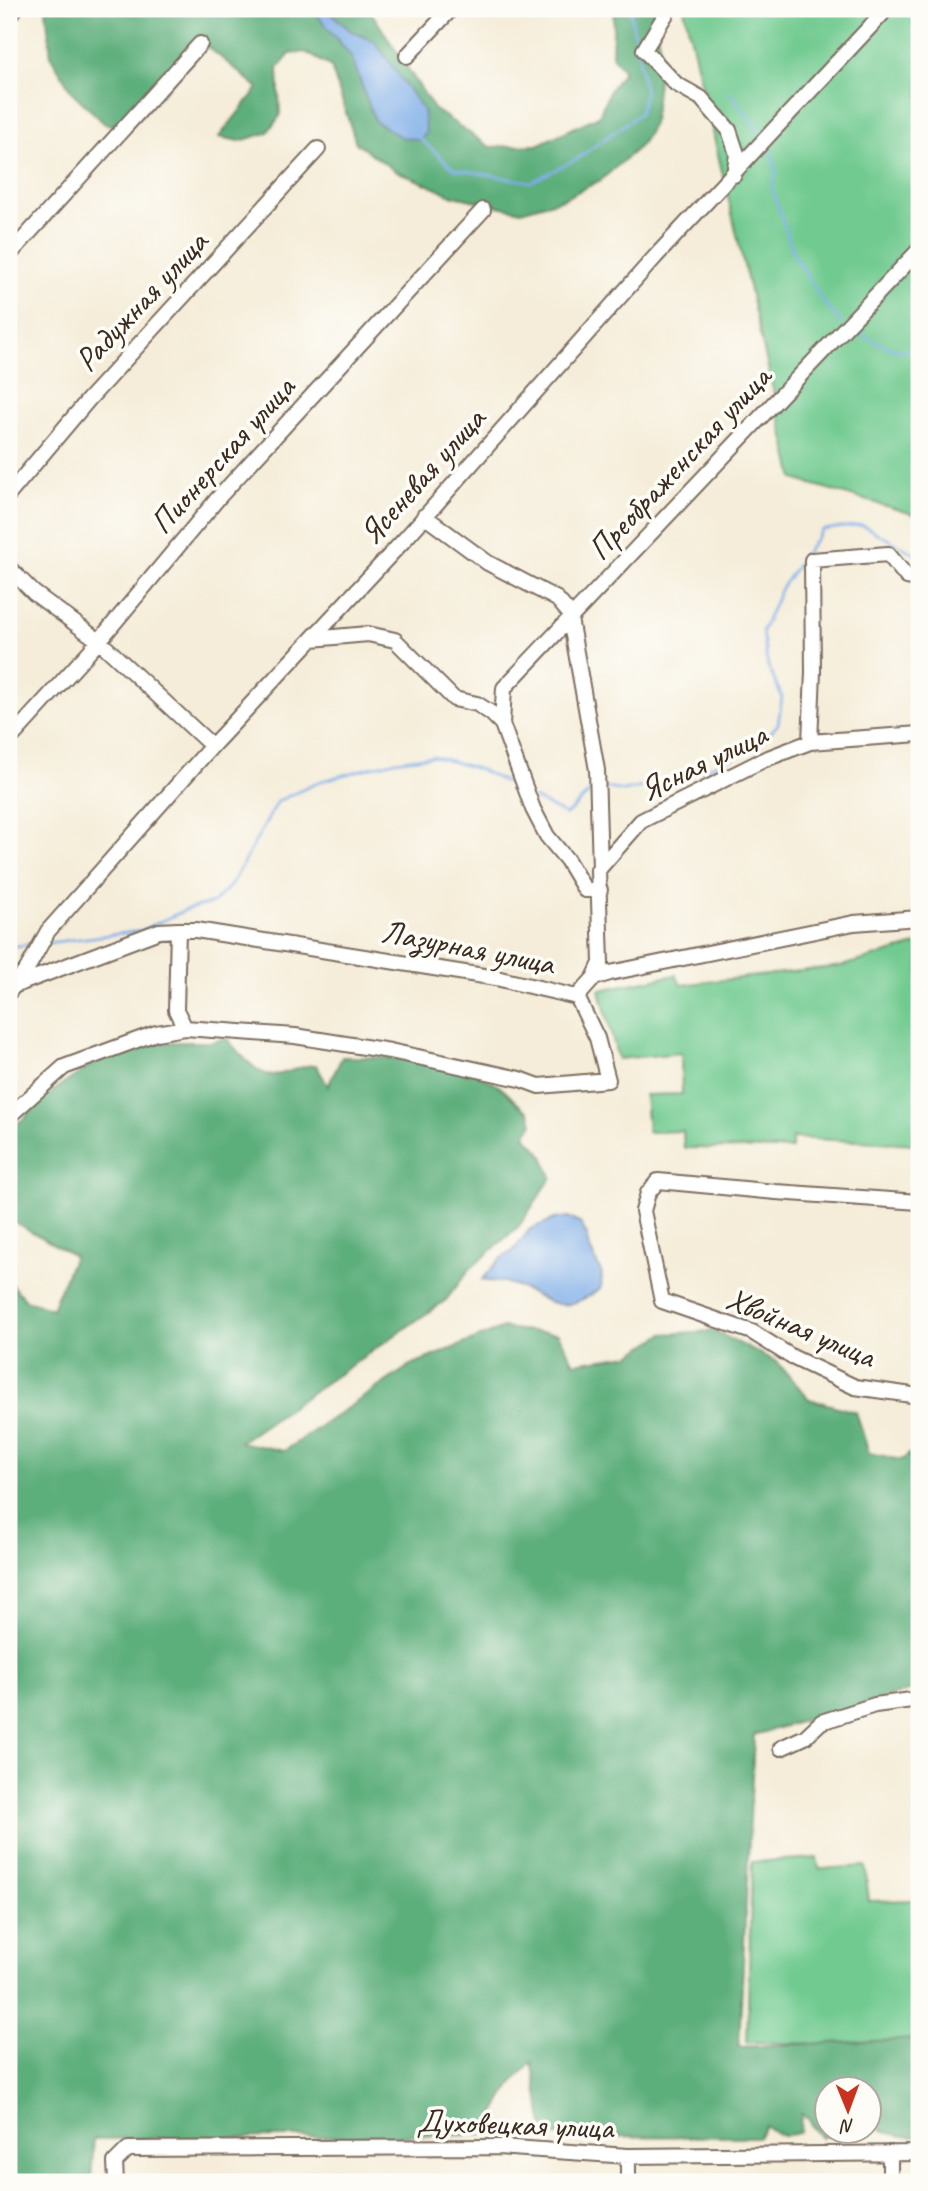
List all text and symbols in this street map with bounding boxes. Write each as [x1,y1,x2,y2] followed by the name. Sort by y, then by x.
[65,220,218,380] street label: Радужная улица
[578,355,781,569] street label: Преображенская улица
[140,366,305,542] street label: Пионерская улица
[350,397,496,553] street label: Ясеневая улица
[632,712,775,811] street label: Ясная улица
[378,910,560,985] street label: Лазурная улица
[720,1277,883,1378] street label: Хвойная улица
[813,2076,883,2146] north arrow
[416,2100,616,2148] street label: Духовецкая улица
[839,2114,854,2138] text: N

